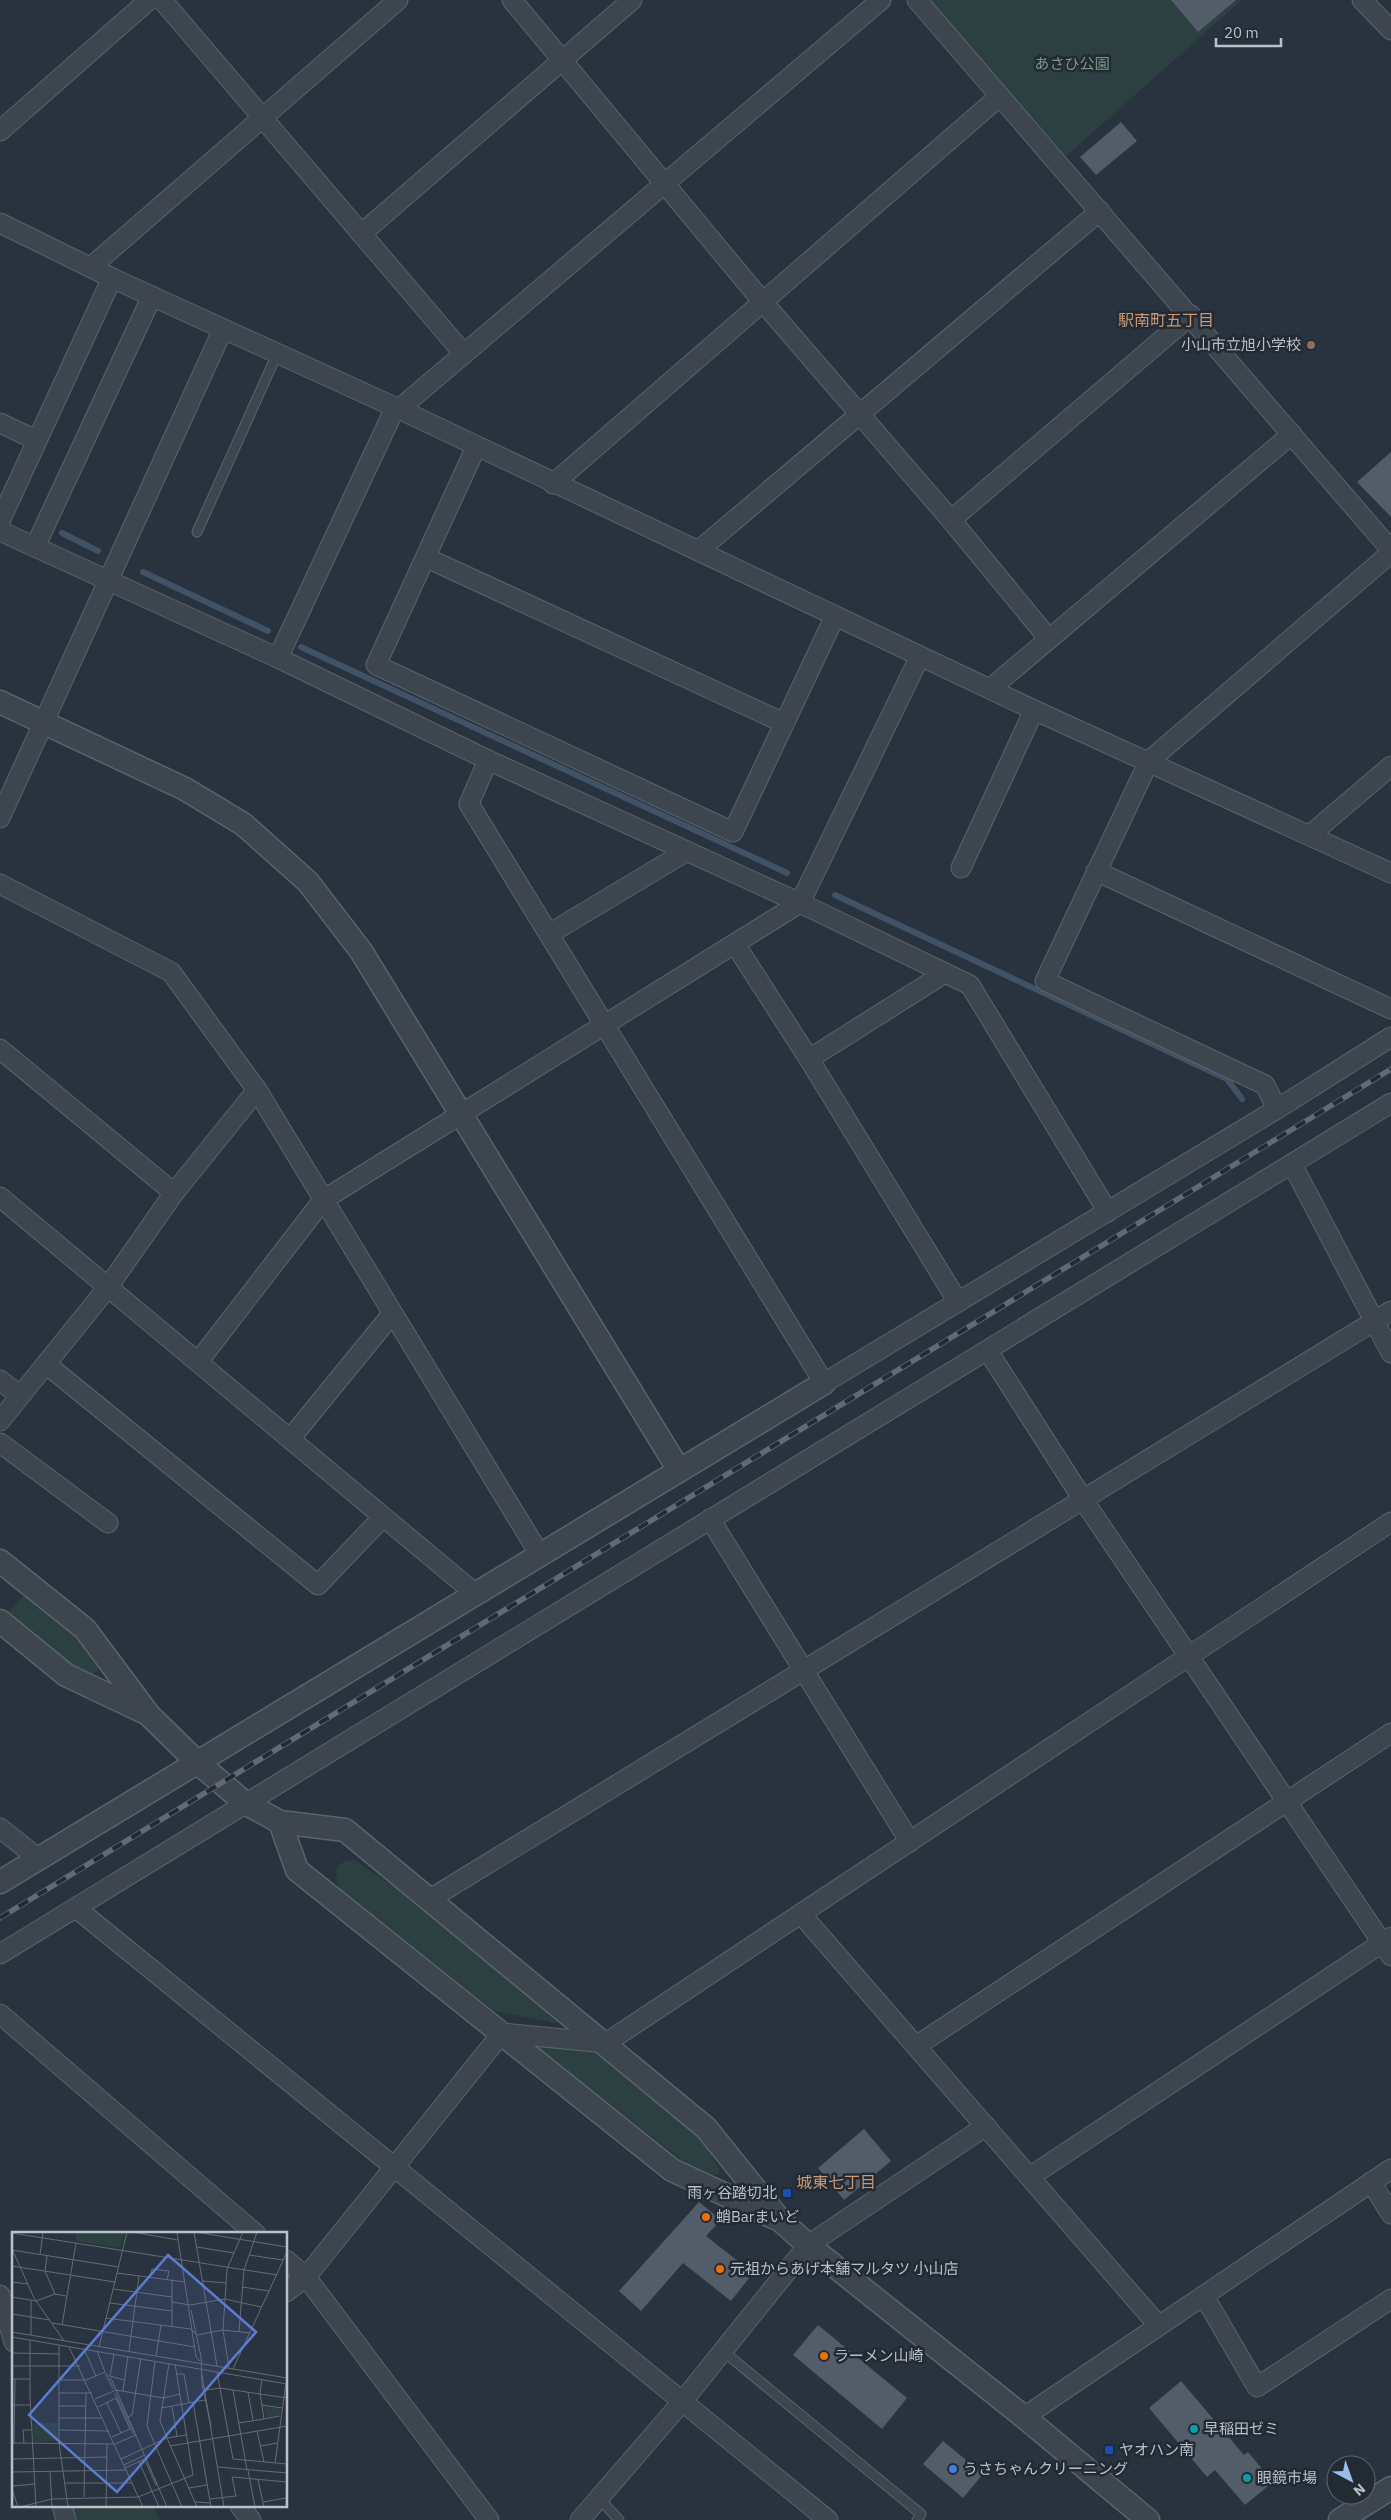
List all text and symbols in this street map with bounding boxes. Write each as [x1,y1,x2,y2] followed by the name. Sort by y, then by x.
[1216,15,1281,47] scale bar
[1224,23,1259,42] text: 20 m
[1034,54,1110,73] park label: あさひ公園
[1118,310,1214,330] district label: 駅南町五丁目
[1181,335,1301,354] place label: 小山市立旭小学校
[1305,339,1317,351] marker: 小山市立旭小学校
[796,2172,876,2192] district label: 城東七丁目
[687,2183,777,2202] place label: 雨ヶ谷踏切北
[781,2187,793,2199] marker: 雨ヶ谷踏切北
[716,2207,799,2226] place label: 蛸Barまいど
[700,2211,712,2223] marker: 蛸Barまいど
[12,2232,288,2508] inset map
[730,2259,959,2278] place label: 元祖からあげ本舗マルタツ 小山店
[714,2263,726,2275] marker: 元祖からあげ本舗マルタツ 小山店
[834,2346,923,2365] place label: ラーメン山崎
[818,2350,830,2362] marker: ラーメン山崎
[1204,2419,1279,2438] place label: 早稲田ゼミ
[1188,2423,1200,2435] marker: 早稲田ゼミ
[1119,2440,1194,2459] place label: ヤオハン南
[1103,2444,1115,2456] marker: ヤオハン南
[1326,2455,1376,2505] north arrow
[963,2459,1128,2478] place label: うさちゃんクリーニング
[947,2463,959,2475] marker: うさちゃんクリーニング
[1257,2468,1317,2487] place label: 眼鏡市場
[1241,2472,1253,2484] marker: 眼鏡市場
[1350,2480,1369,2500] text: N

